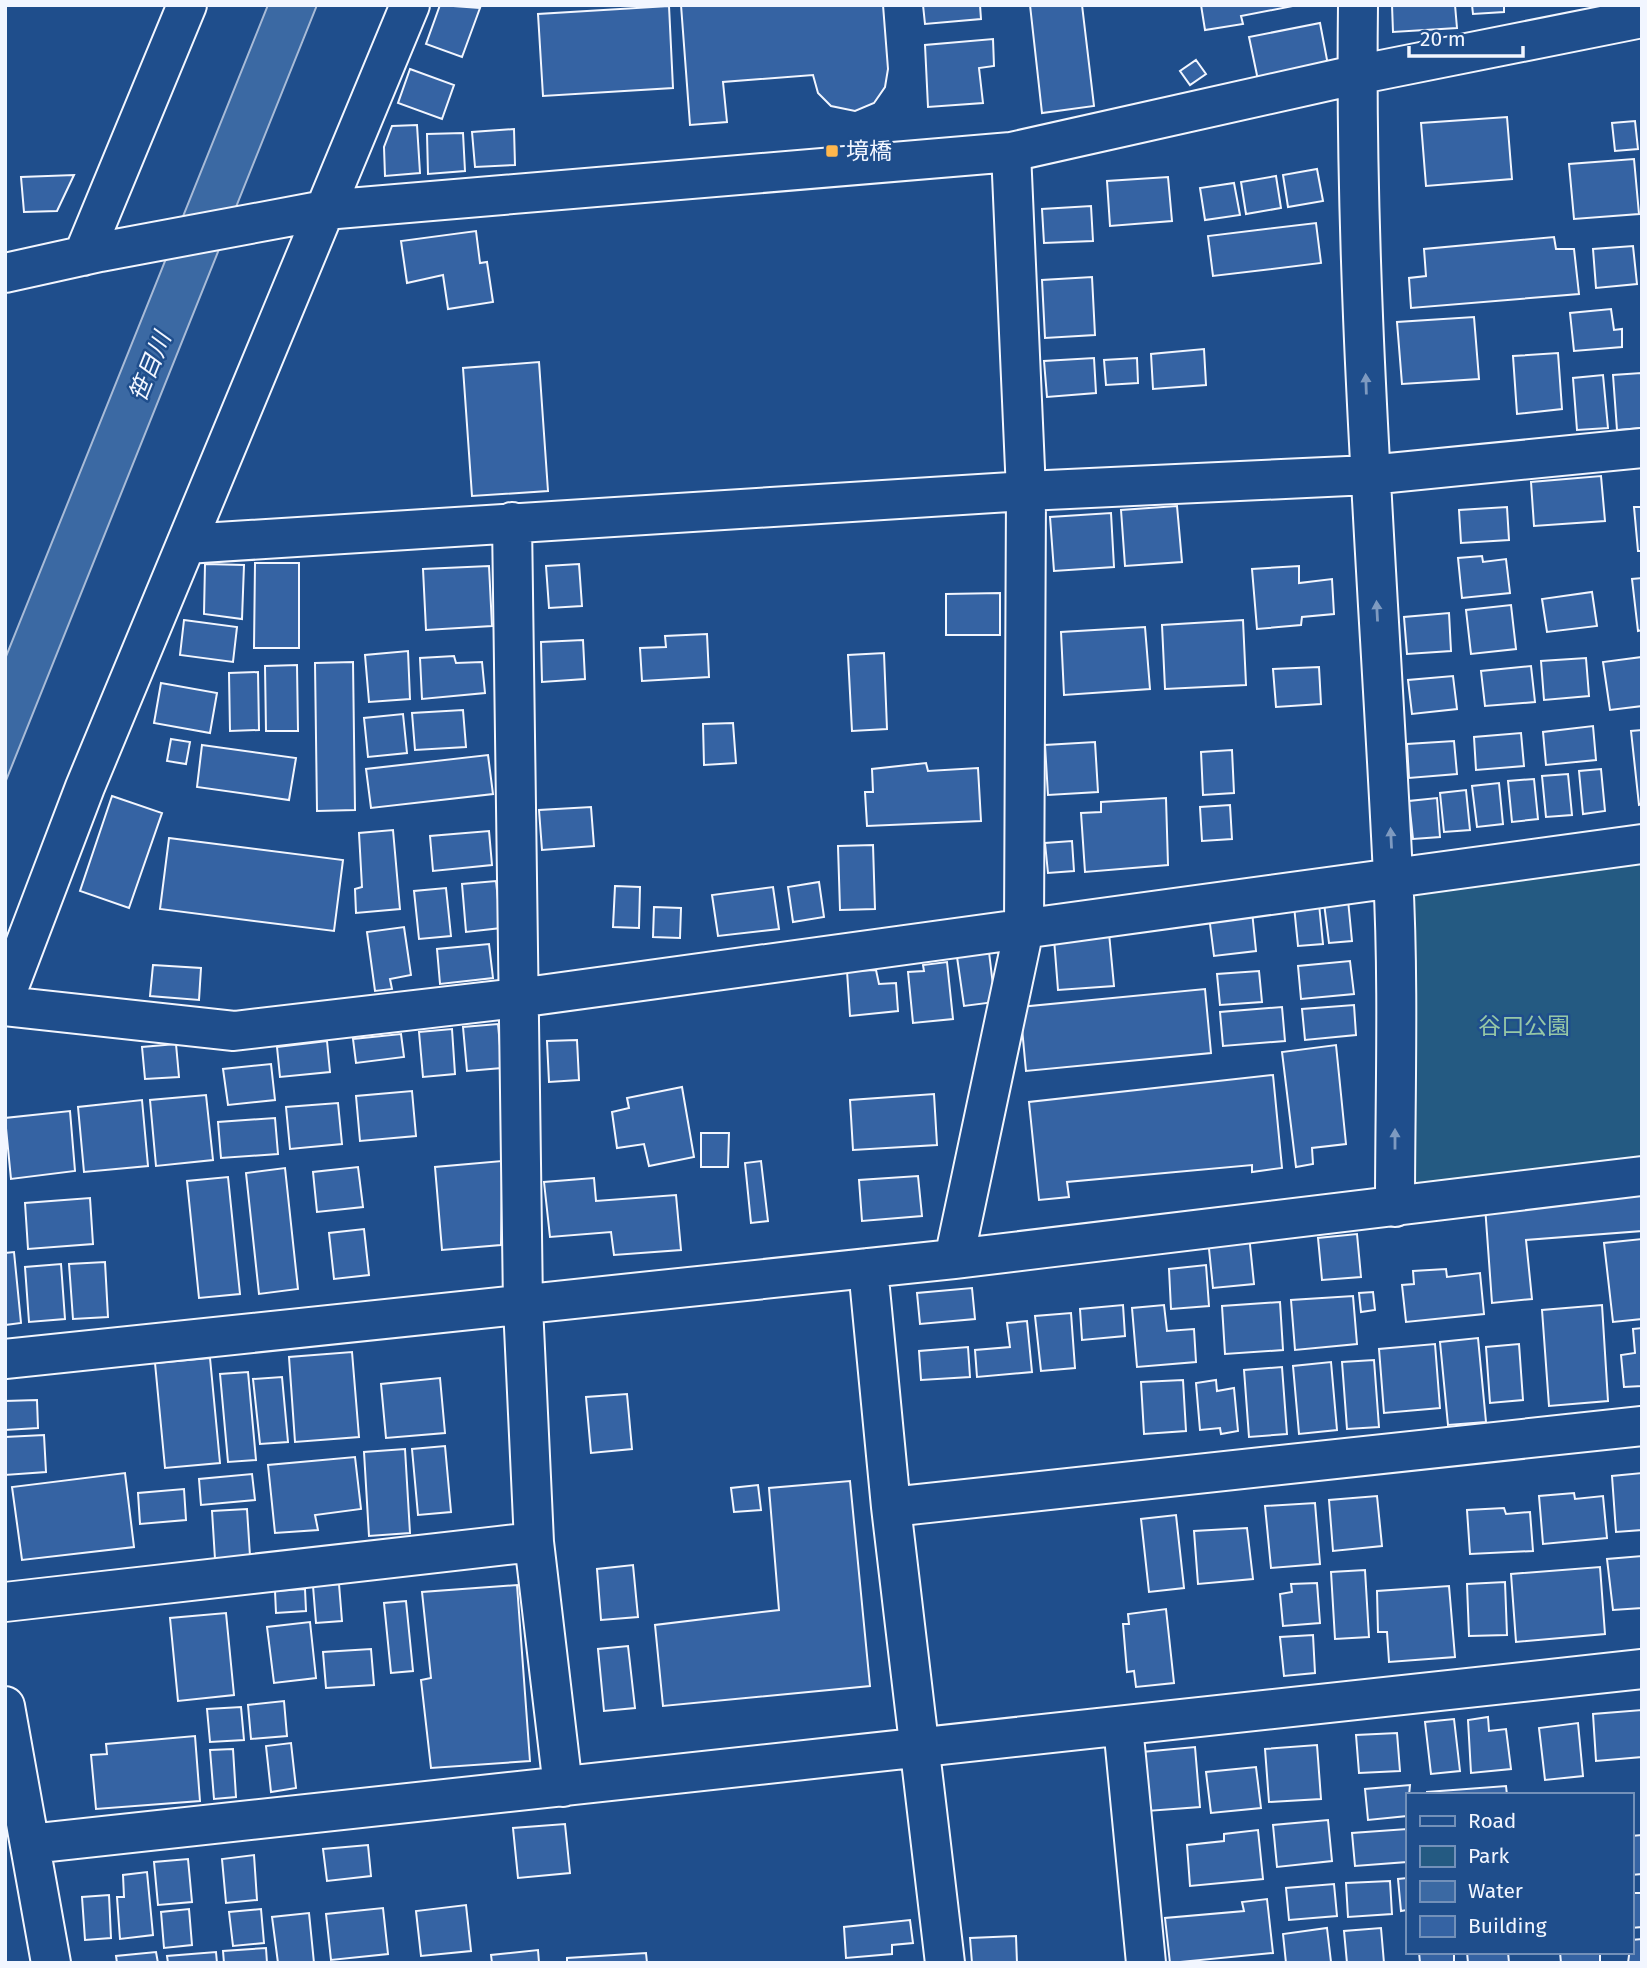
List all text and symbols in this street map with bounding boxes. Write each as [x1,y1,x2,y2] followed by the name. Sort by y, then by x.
[1409,14,1523,58] scale bar
[1420,26,1466,52] text: 20 m
[846,137,892,165] place label: 境橋
[824,143,840,159] marker: 境橋
[124,326,178,406] water label: 笹目川
[1361,372,1372,394] one-way arrow
[1371,600,1382,622] one-way arrow
[1385,827,1396,849] one-way arrow
[1478,1012,1570,1040] park label: 谷口公園
[1389,1128,1401,1150] one-way arrow
[1406,1793,1633,1954] legend
[1468,1808,1516,1834] text: Road
[1468,1843,1510,1869] text: Park
[1468,1878,1523,1904] text: Water
[1468,1913,1547,1939] text: Building

